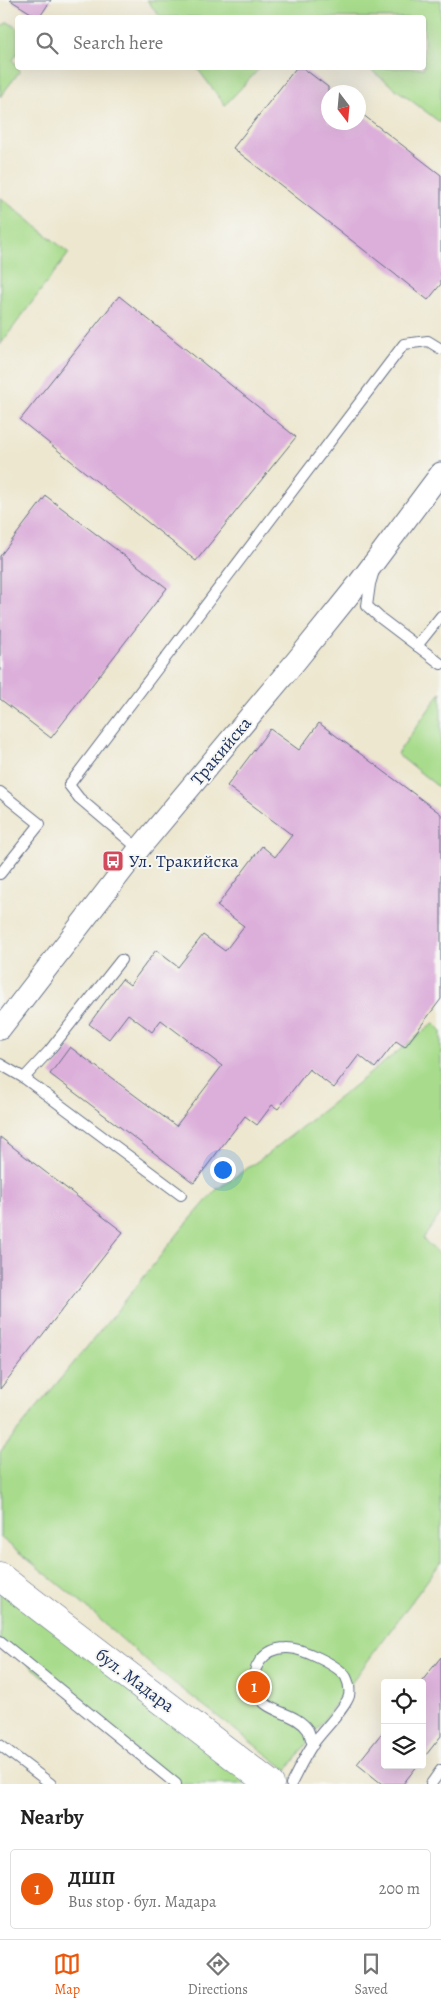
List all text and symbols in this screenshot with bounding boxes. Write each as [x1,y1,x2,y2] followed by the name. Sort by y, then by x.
[15,15,426,70] search box
[33,29,61,57] icon: search
[73,30,163,56] text: Search here
[321,85,366,130] north arrow
[185,711,257,790] street label: Тракийска
[101,849,125,873] bus stop icon: Ул. Тракийска
[129,849,239,873] place label: Ул. Тракийска
[210,1157,236,1183] your location
[91,1642,180,1718] street label: бул. Мадара
[238,1668,270,1706] pin: 1
[381,1679,426,1769] map controls
[381,1679,426,1724] button: locate
[381,1724,426,1769] button: layers
[20,1803,83,1831] text: Nearby
[68,1865,115,1891] text: ДШП
[34,1878,40,1900] text: 1
[379,1878,420,1900] text: 200 m
[68,1891,216,1913] text: Bus stop · бул. Мадара
[53,1950,81,1999] tab: Map
[188,1950,248,1999] tab: Directions
[355,1950,388,1999] tab: Saved

